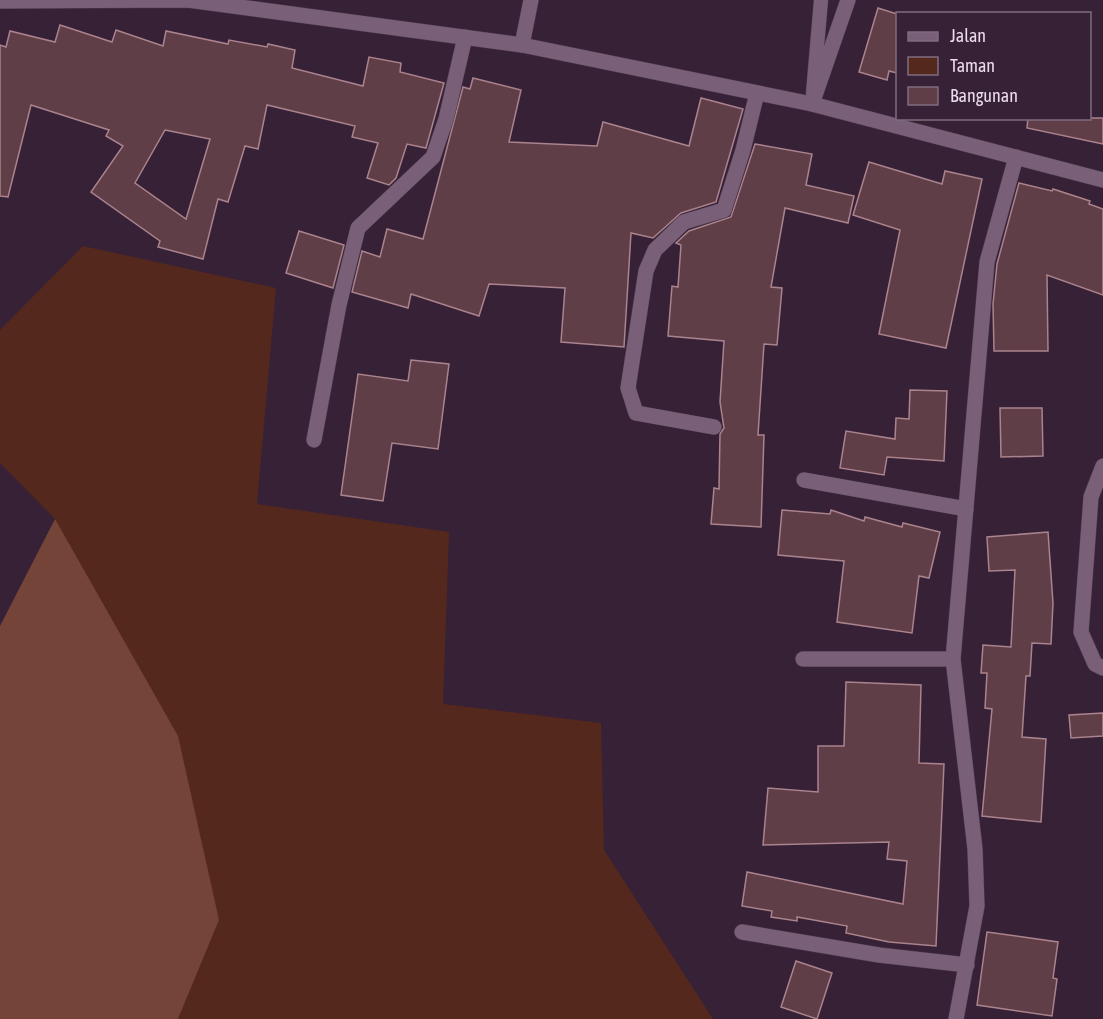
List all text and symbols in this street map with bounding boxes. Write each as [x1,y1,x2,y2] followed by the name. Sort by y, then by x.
[896,12,1091,120] legend
[950,25,986,46] text: Jalan
[950,55,995,76] text: Taman
[950,85,1018,106] text: Bangunan

